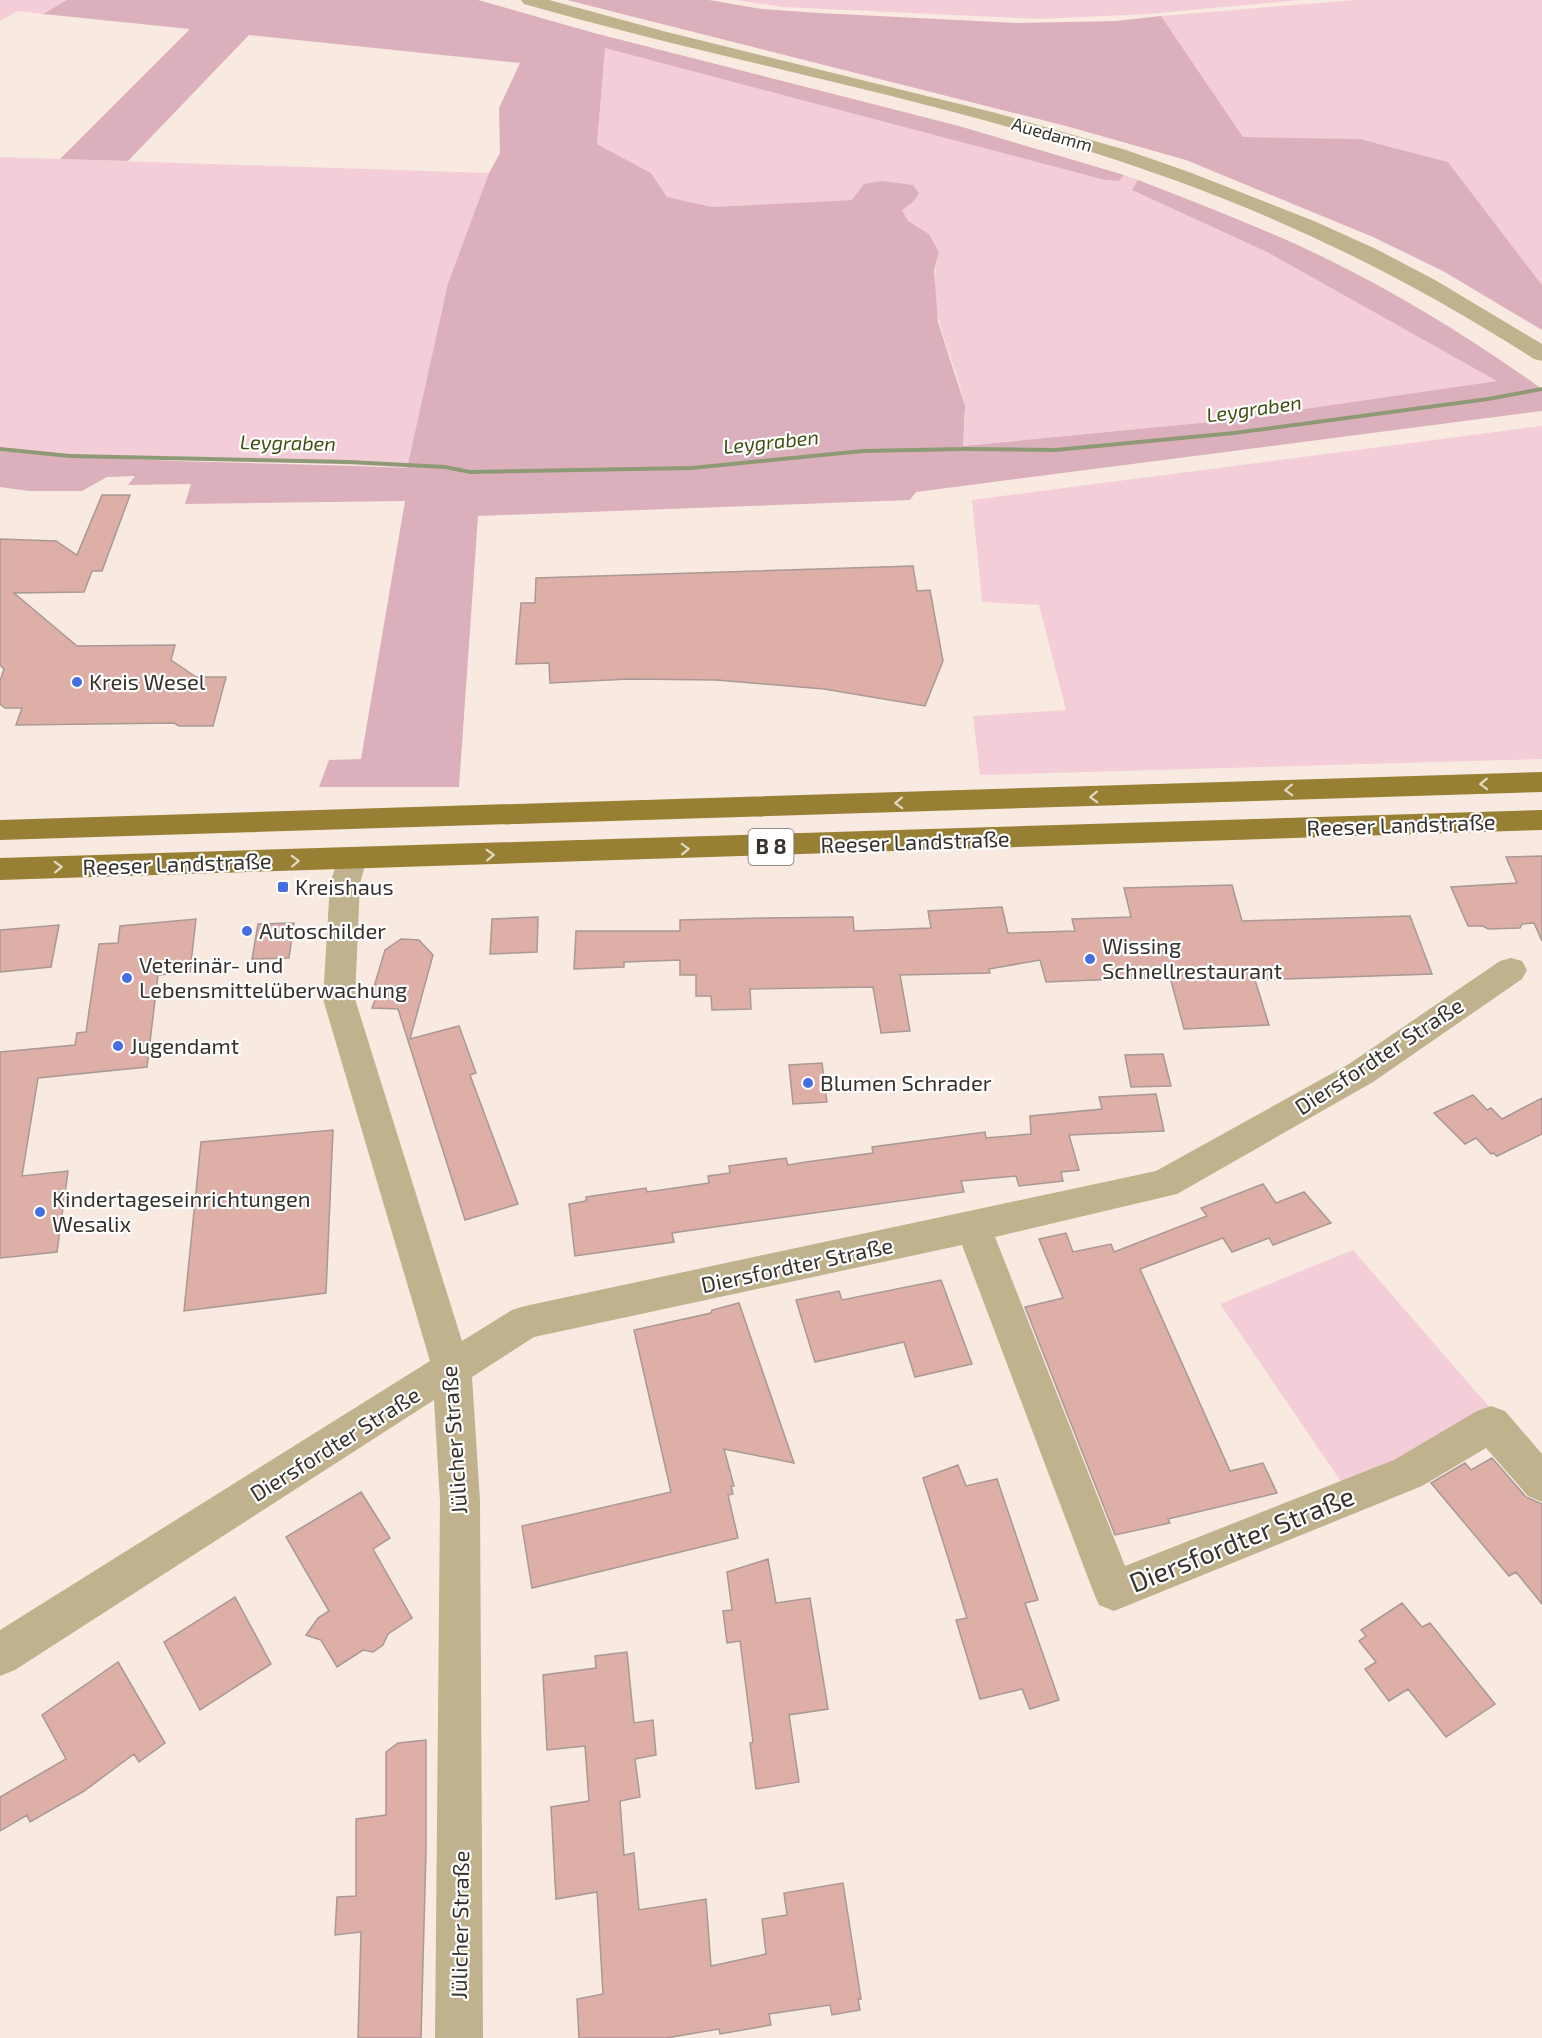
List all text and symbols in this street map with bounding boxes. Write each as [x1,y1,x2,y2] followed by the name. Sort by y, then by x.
[1009,112,1095,156] street label: Auedamm
[1205,389,1303,428] water label: Leygraben
[722,424,820,459] water label: Leygraben
[240,429,336,456] water label: Leygraben
[89,668,206,694] place label: Kreis Wesel
[70,675,84,689] marker: Kreis Wesel
[1479,777,1488,790] one-way arrow
[1284,784,1293,796] one-way arrow
[1089,790,1098,803] one-way arrow
[894,797,903,810] one-way arrow
[1306,808,1496,840] street label: Reeser Landstraße
[820,825,1010,857] street label: Reeser Landstraße
[748,829,794,865] road number: B 8
[681,843,690,855] one-way arrow
[82,847,272,879] street label: Reeser Landstraße
[486,848,495,861] one-way arrow
[291,854,300,867] one-way arrow
[54,861,63,874] one-way arrow
[295,873,394,899] place label: Kreishaus
[276,880,290,894] marker: Kreishaus
[259,917,386,943] place label: Autoschilder
[240,924,254,938] marker: Autoschilder
[1102,932,1282,983] place label: Wissing Schnellrestaurant
[139,951,407,1002] place label: Veterinär- und Lebensmittelüberwachung
[1083,952,1097,966] marker: Wissing Schnellrestaurant
[120,971,134,985] marker: Veterinär- und Lebensmittelüberwachung
[1289,991,1467,1119] street label: Diersfordter Straße
[130,1032,239,1058] place label: Jugendamt
[111,1039,125,1053] marker: Jugendamt
[820,1069,992,1095] place label: Blumen Schrader
[801,1076,815,1090] marker: Blumen Schrader
[52,1185,310,1236] place label: Kindertageseinrichtungen Wesalix
[33,1205,47,1219] marker: Kindertageseinrichtungen Wesalix
[699,1231,895,1297] street label: Diersfordter Straße
[435,1365,471,1515] street label: Jülicher Straße
[245,1380,424,1506] street label: Diersfordter Straße
[1124,1478,1358,1598] street label: Diersfordter Straße
[445,1850,473,2000] street label: Jülicher Straße

